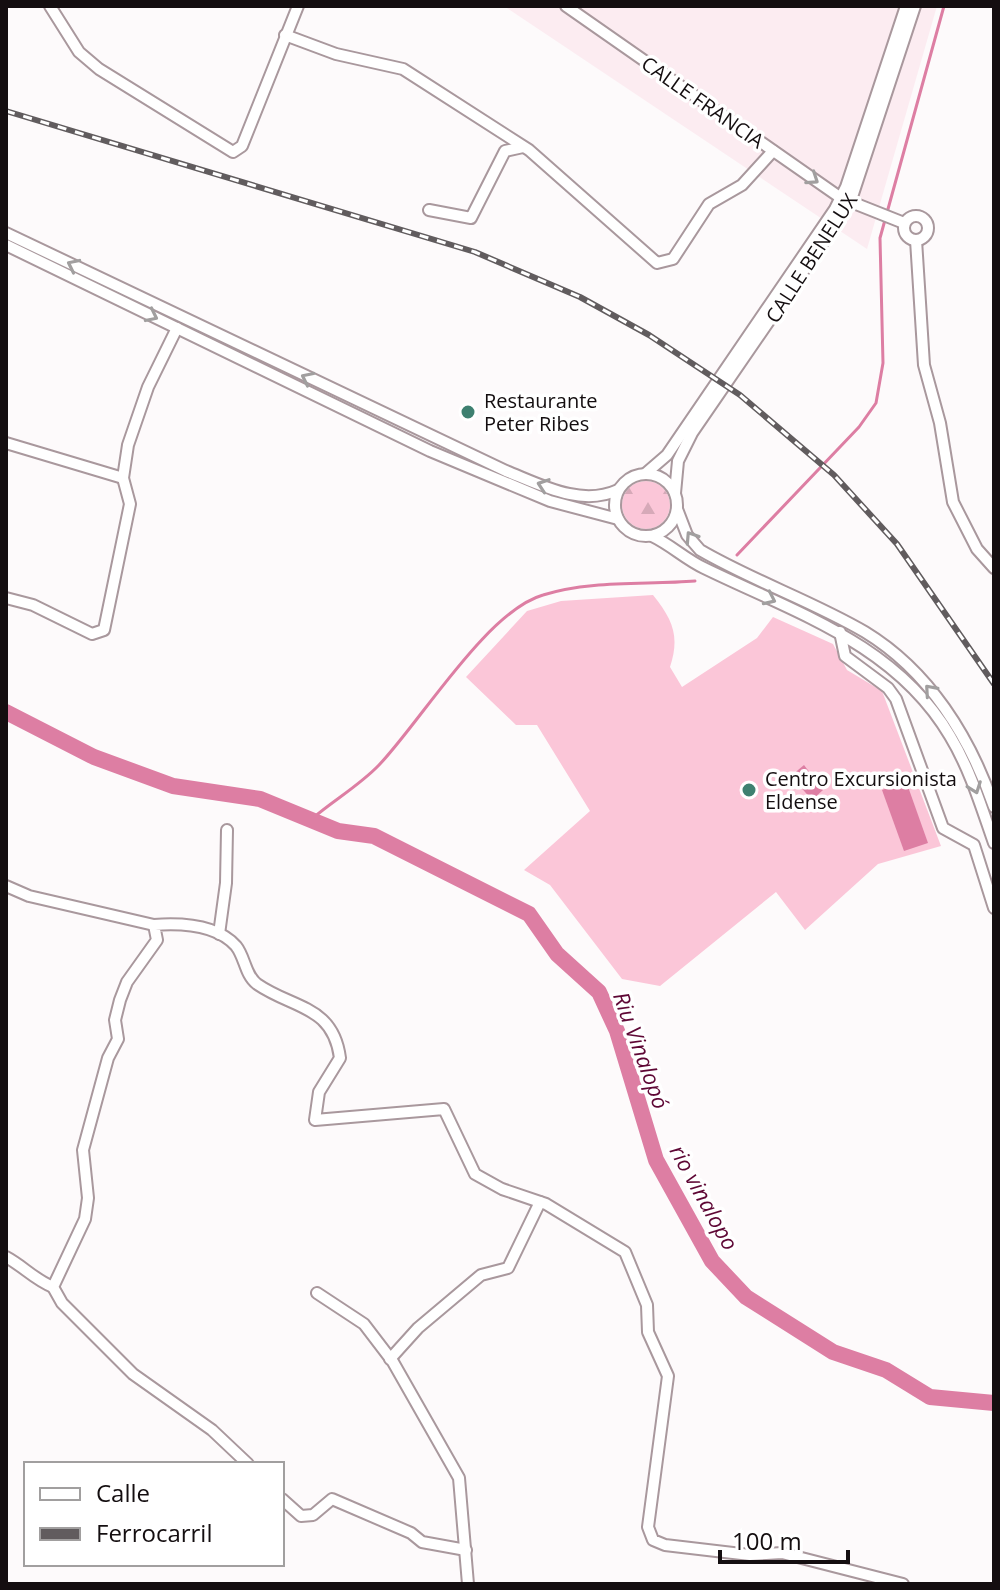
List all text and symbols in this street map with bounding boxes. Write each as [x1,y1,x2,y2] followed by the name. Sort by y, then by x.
[636,50,770,154] street label: CALLE FRANCIA
[805,169,819,184] one-way arrow
[759,188,863,328] street label: CALLE BENELUX
[66,259,81,275] one-way arrow
[143,306,158,322] one-way arrow
[300,372,315,388] one-way arrow
[484,387,598,437] place label: Restaurante Peter Ribes
[459,403,477,421] marker: Restaurante Peter Ribes
[537,479,551,495] one-way arrow
[685,531,700,546] one-way arrow
[762,589,776,605] one-way arrow
[925,685,940,700] one-way arrow
[765,765,957,815] place label: Centro Excursionista Eldense
[965,780,981,794] one-way arrow
[740,781,758,799] marker: Centro Excursionista Eldense
[607,987,677,1113] water label: Riu Vinalopó
[664,1139,746,1255] water label: rio vinalopo
[24,1462,284,1566] legend
[96,1476,150,1509] text: Calle
[720,1514,848,1564] scale bar
[96,1516,212,1549] text: Ferrocarril
[732,1524,802,1557] text: 100 m

